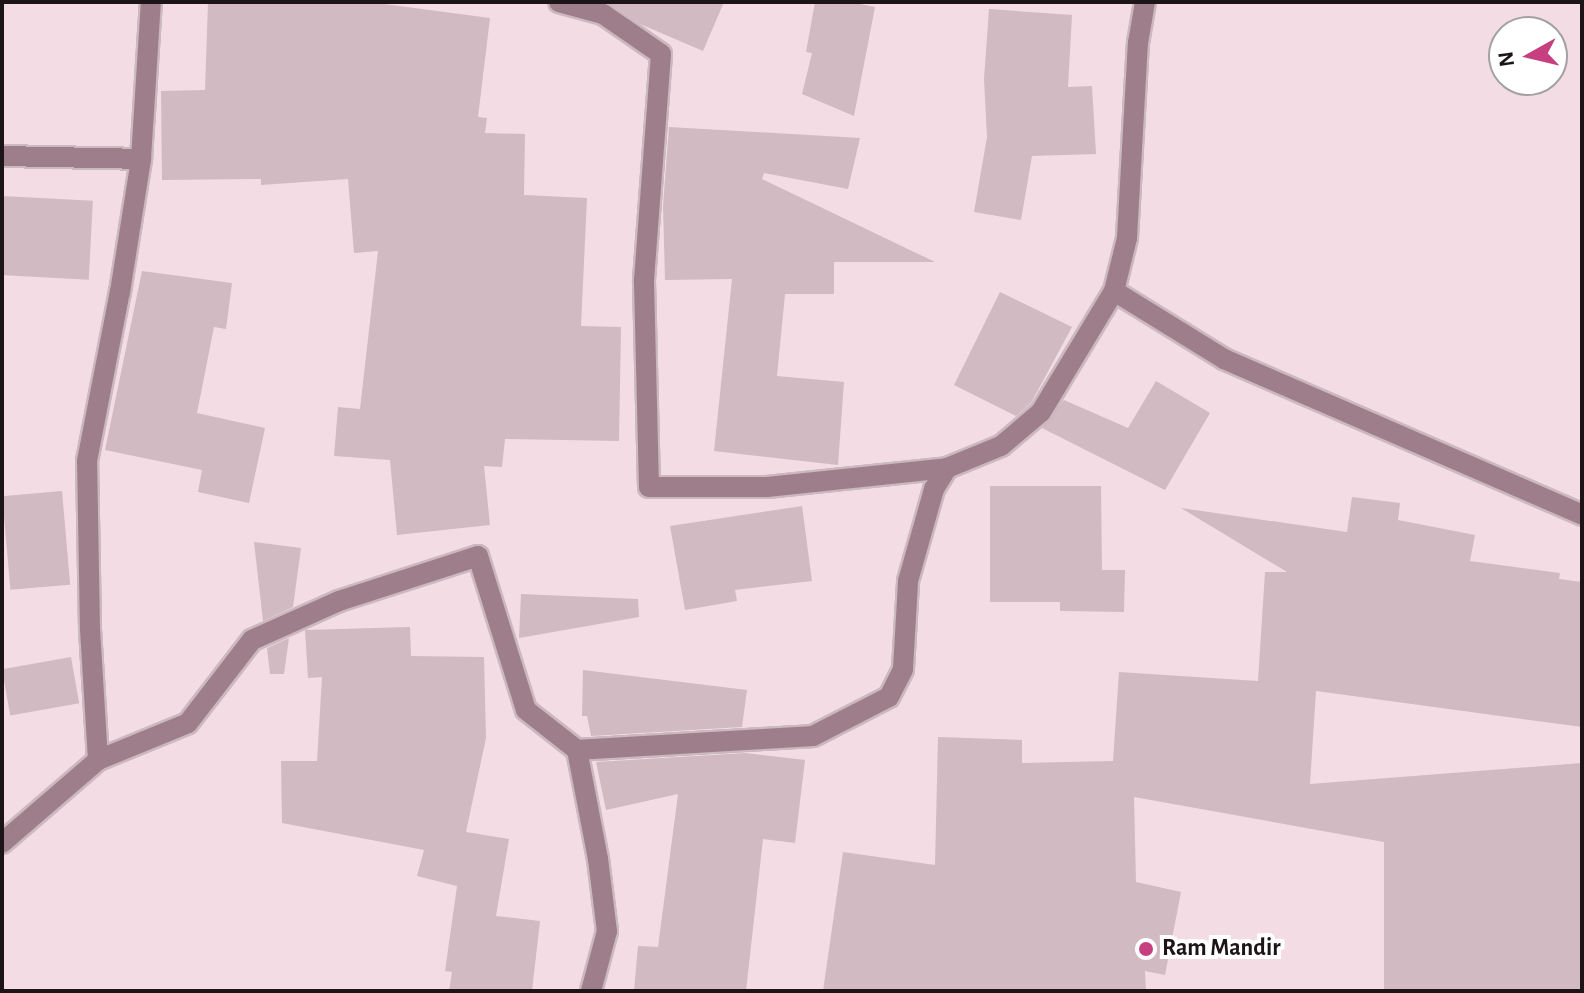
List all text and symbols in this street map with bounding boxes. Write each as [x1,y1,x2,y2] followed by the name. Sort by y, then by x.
[1488,16,1568,96] north arrow
[1494,50,1518,68] text: N
[1162,935,1281,963] place label: Ram Mandir
[1137,940,1155,958] marker: Ram Mandir

